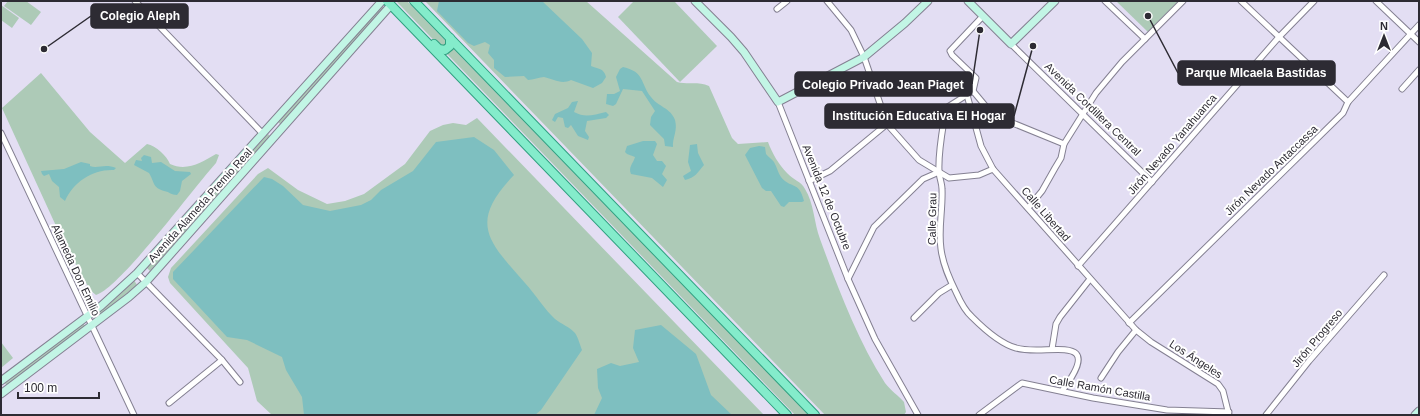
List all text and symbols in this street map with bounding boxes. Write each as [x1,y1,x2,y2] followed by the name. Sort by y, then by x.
[91,4,188,28] callout: Colegio Aleph
[100,9,180,23] text: Colegio Aleph
[1364,16,1404,56] north arrow
[1380,20,1388,32] text: N
[1043,60,1143,158] street label: Avenida Cordillera Central
[1178,61,1335,85] callout: Parque MIcaela Bastidas
[1186,66,1327,80] text: Parque MIcaela Bastidas
[795,72,972,96] callout: Colegio Privado Jean Piaget
[802,78,964,92] text: Colegio Privado Jean Piaget
[1125,91,1219,196] street label: Jirón Nevado Yanahuanca
[825,104,1014,128] callout: Institución Educativa El Hogar
[832,109,1006,123] text: Institución Educativa El Hogar
[1222,122,1320,217] street label: Jirón Nevado Antaccassa
[800,143,854,251] street label: Avenida 12 de Octubre
[146,146,254,264] street label: Avenida Alameda Premio Real
[1019,184,1073,244] street label: Calle Libertad
[926,193,938,245] street label: Calle Grau
[50,222,102,318] street label: Alameda Don Emilio
[1289,307,1345,369] street label: Jirón Progreso
[1167,337,1225,381] street label: Los Ángeles
[1048,373,1152,403] street label: Calle Ramón Castilla
[18,374,99,400] scale bar
[24,381,57,395] text: 100 m

